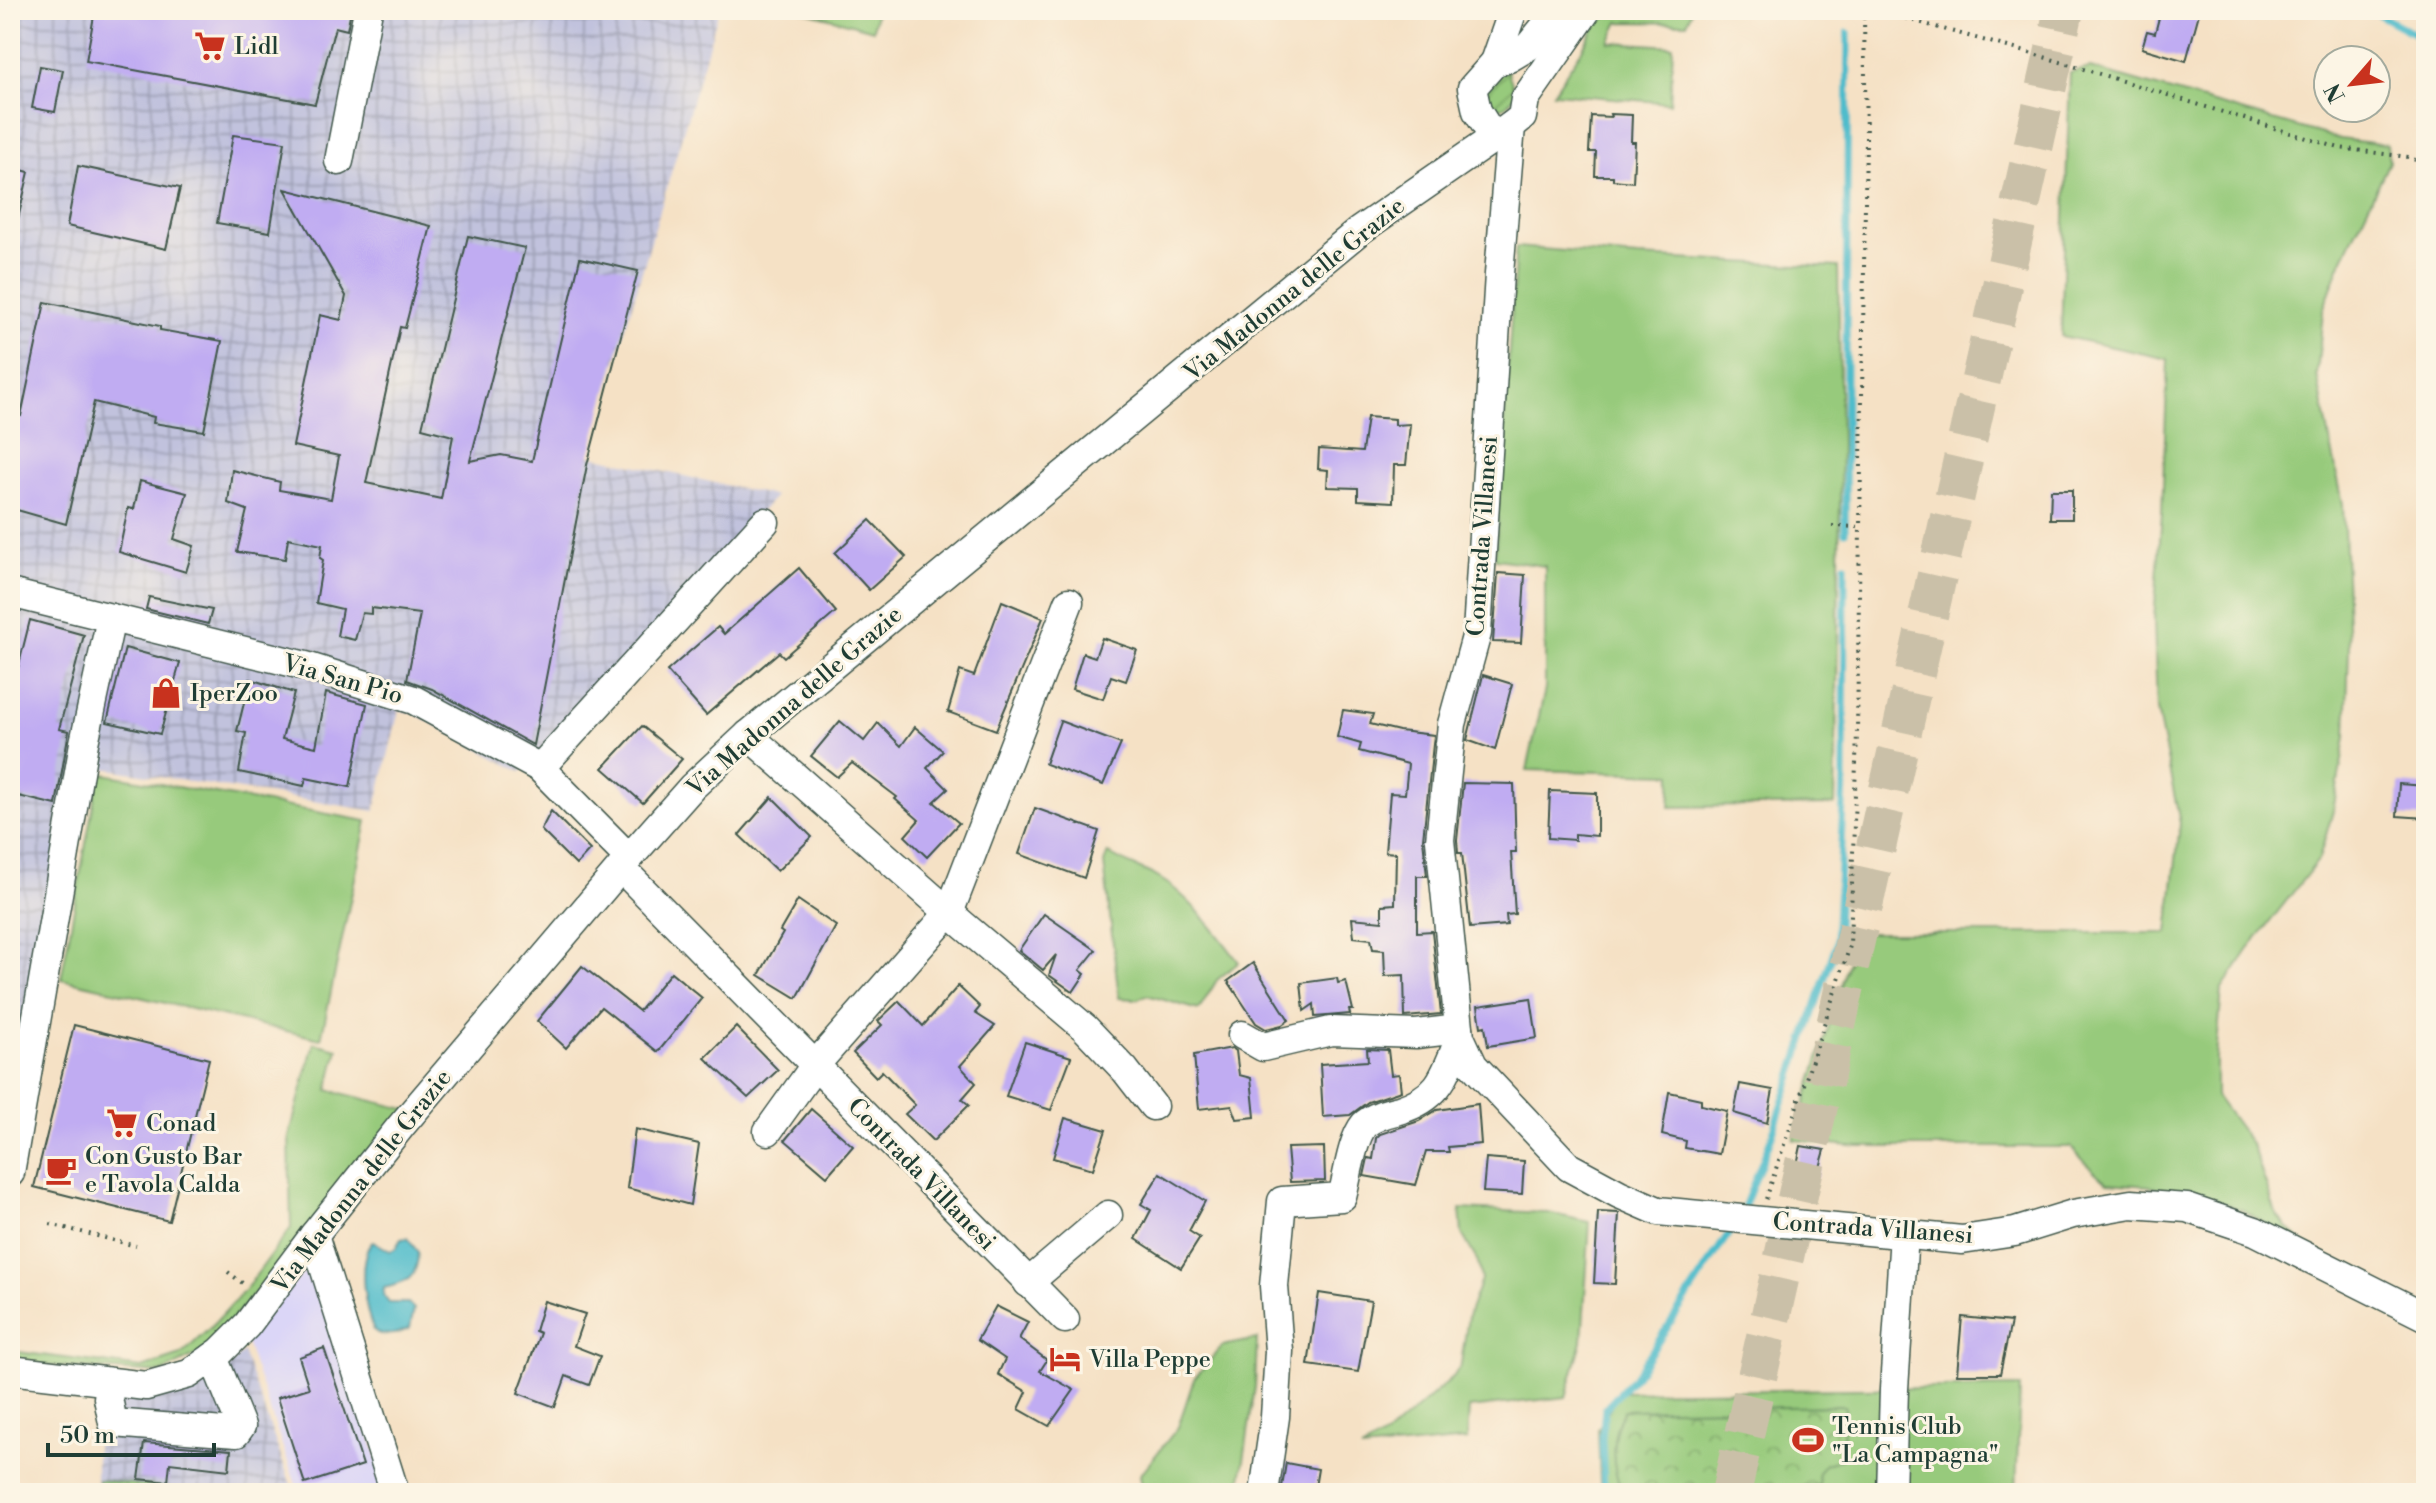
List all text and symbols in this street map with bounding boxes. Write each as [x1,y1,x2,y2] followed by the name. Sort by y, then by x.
[193,29,227,63] supermarket icon: Lidl
[234,32,279,62] place label: Lidl
[2312,44,2392,124] north arrow
[2319,78,2352,107] text: N
[1177,191,1411,389] street label: Via Madonna delle Grazie
[1461,435,1505,637] street label: Contrada Villanesi
[680,600,909,804] street label: Via Madonna delle Grazie
[278,648,406,711] street label: Via San Pio
[149,676,183,710] shop icon: IperZoo
[190,679,278,709] place label: IperZoo
[264,1064,458,1300] street label: Via Madonna delle Grazie
[841,1092,1002,1257] street label: Contrada Villanesi
[105,1106,139,1140] supermarket icon: Conad
[146,1109,216,1139] place label: Conad
[85,1142,242,1200] place label: Con Gusto Bar e Tavola Calda
[44,1153,78,1187] cafe icon: Con Gusto Bar e Tavola Calda
[1772,1207,1974,1251] street label: Contrada Villanesi
[1048,1342,1082,1376] hotel icon: Villa Peppe
[1088,1345,1211,1375] place label: Villa Peppe
[48,1407,214,1457] scale bar
[1832,1412,1998,1470] place label: Tennis Club "La Campagna"
[60,1421,115,1451] text: 50 m
[1791,1423,1825,1457] sports icon: Tennis Club "La Campagna"

